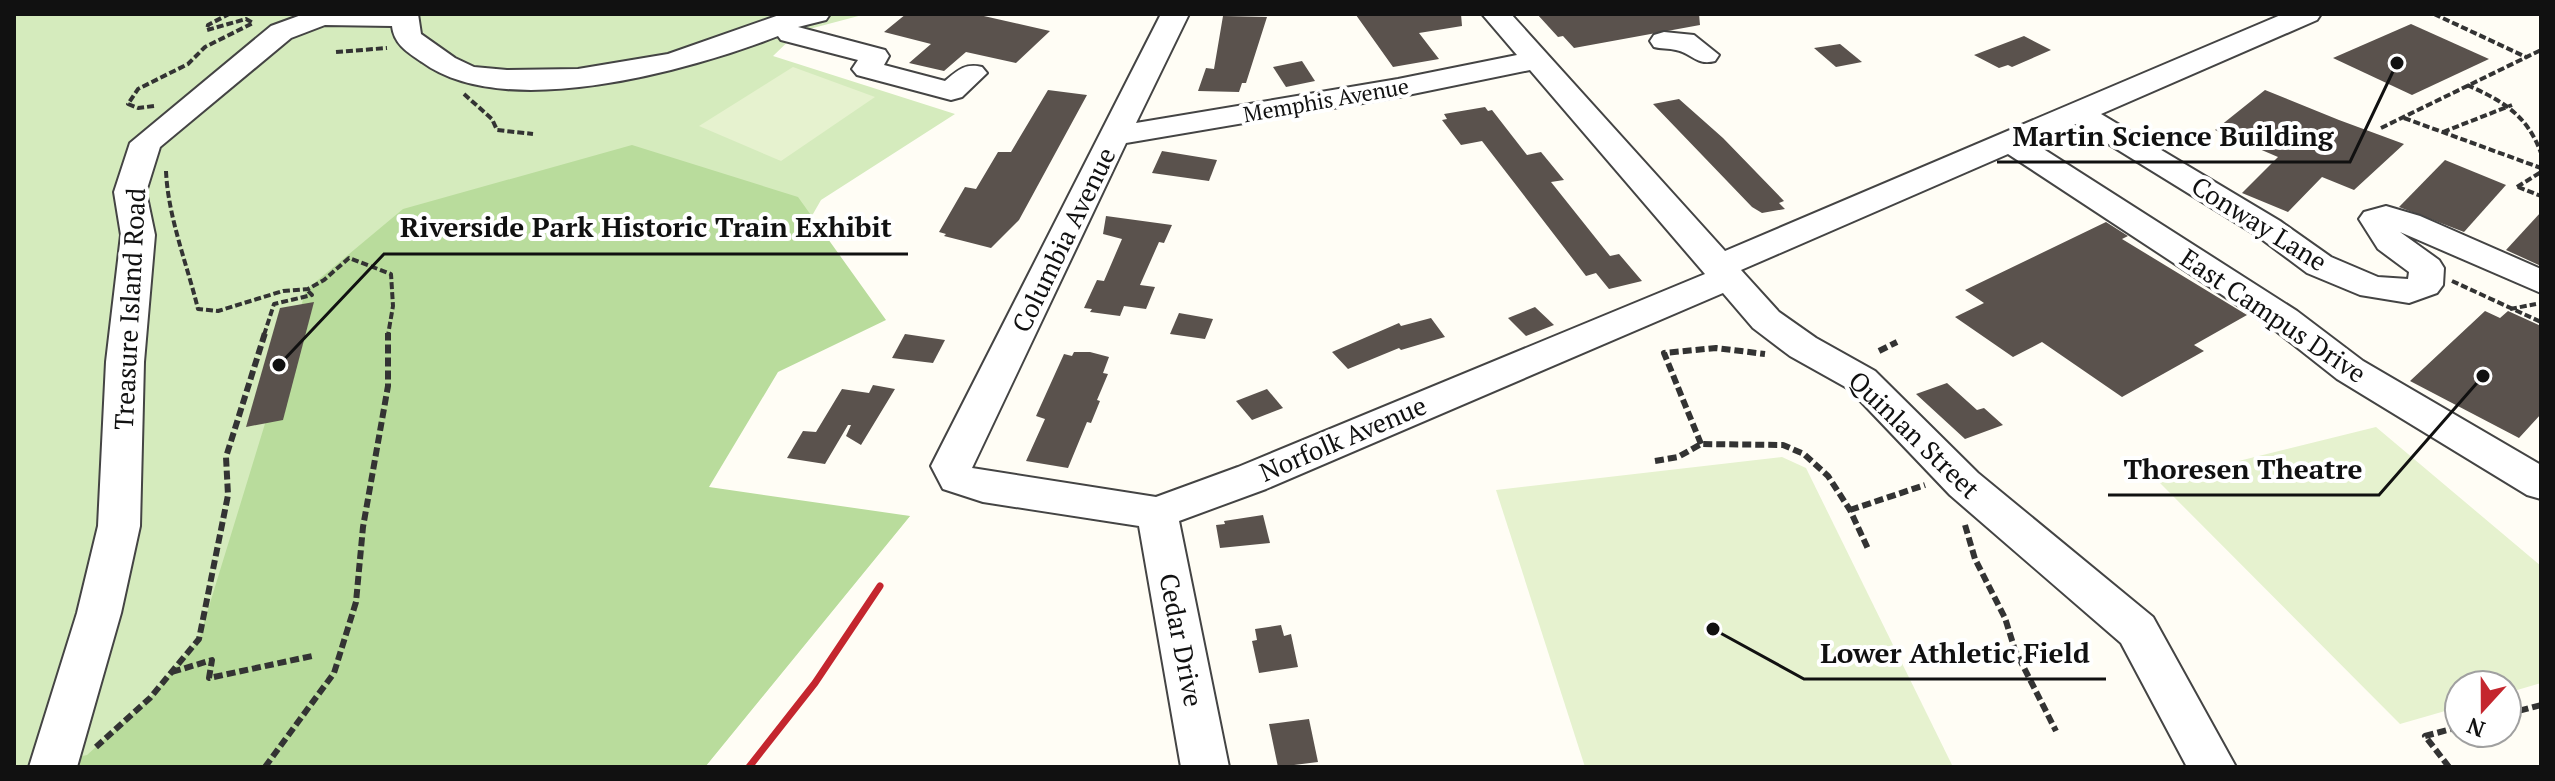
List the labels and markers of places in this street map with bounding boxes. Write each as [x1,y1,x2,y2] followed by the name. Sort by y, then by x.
[1997,110,2350,162] callout: Martin Science Building
[384,202,908,254] callout: Riverside Park Historic Train Exhibit
[2108,443,2379,495] callout: Thoresen Theatre
[1804,627,2106,679] callout: Lower Athletic Field

